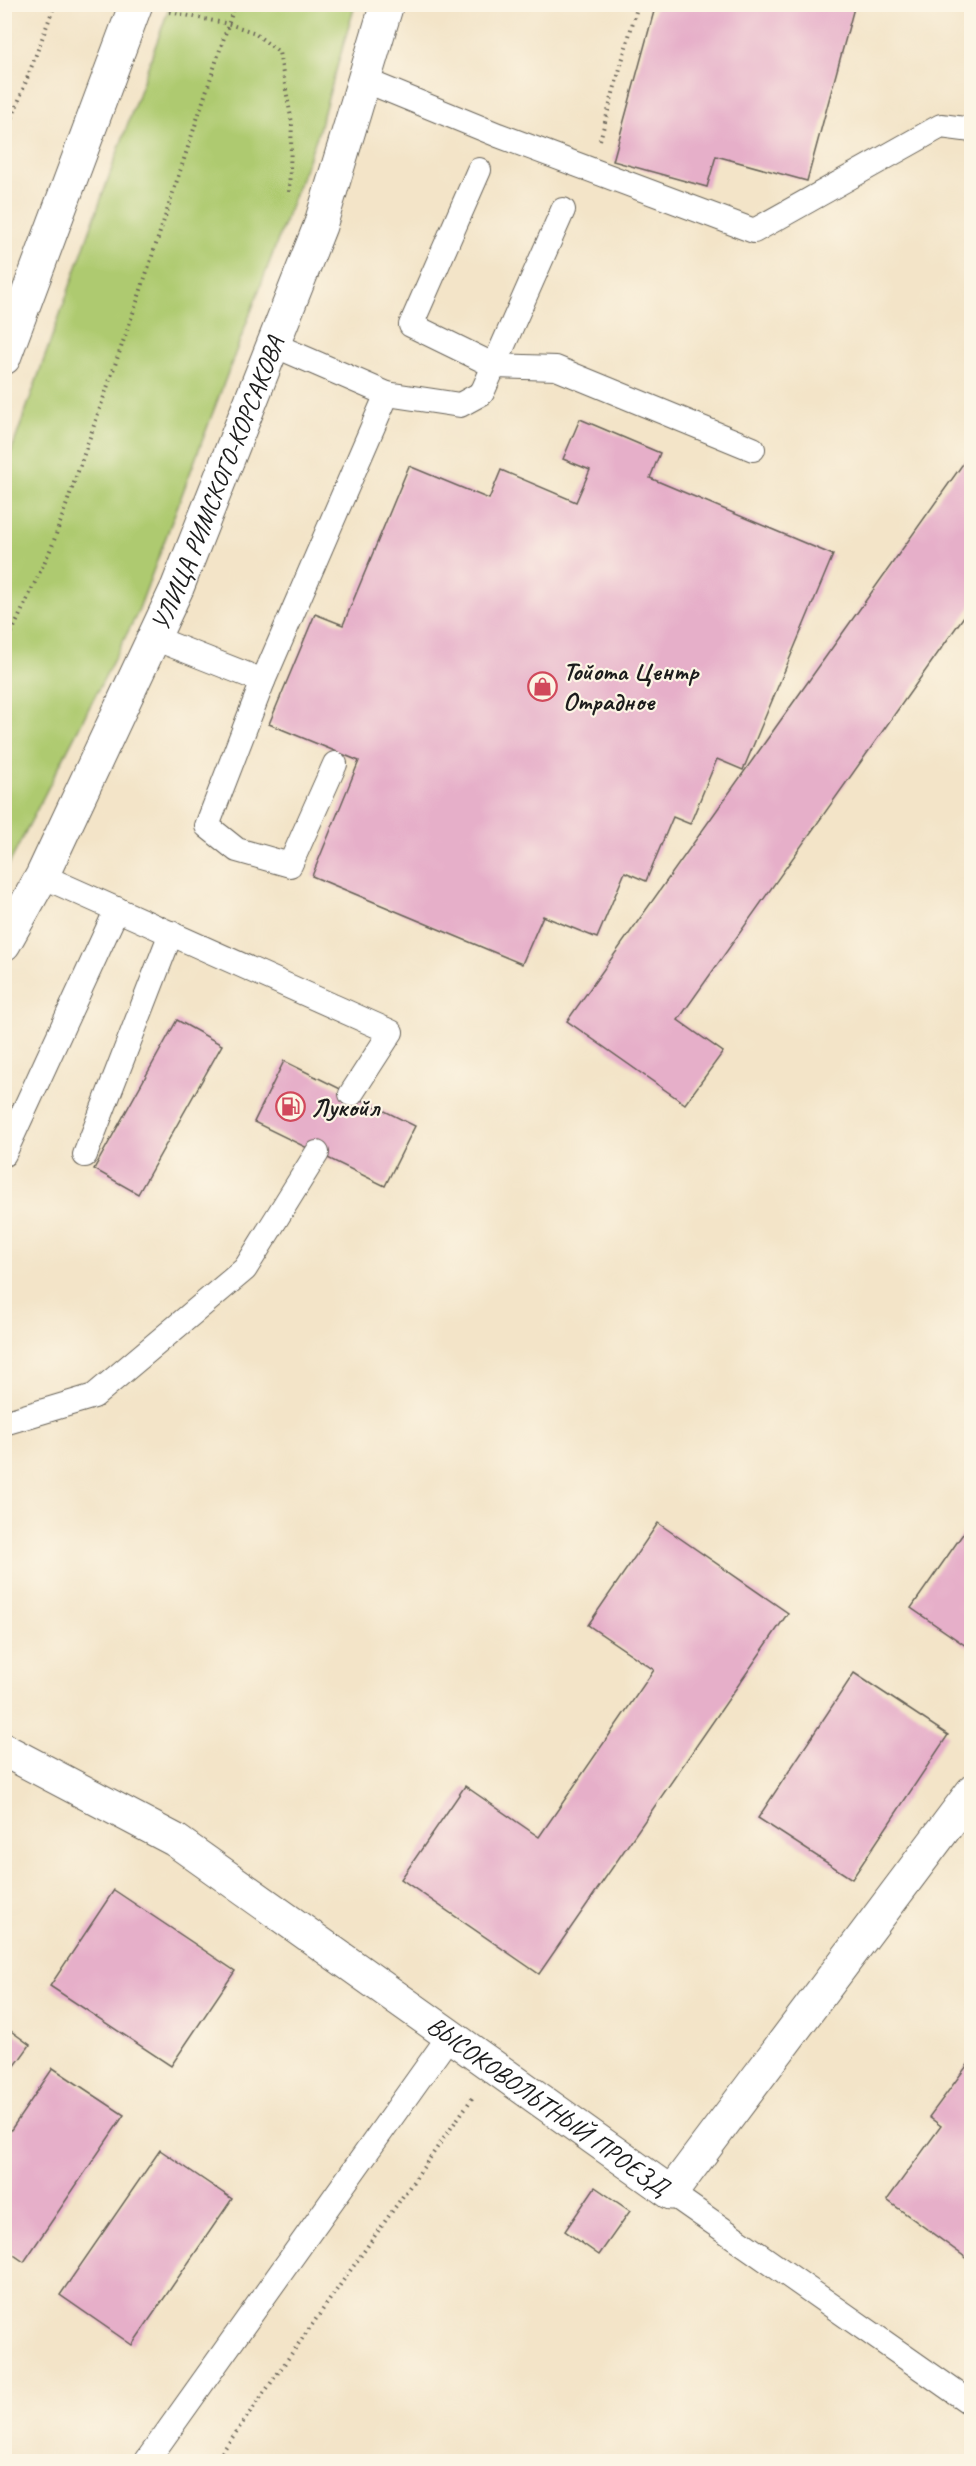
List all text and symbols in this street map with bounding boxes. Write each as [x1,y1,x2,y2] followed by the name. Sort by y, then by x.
[143,330,292,636] street label: УЛИЦА РИМСКОГО-КОРСАКОВА
[563,655,700,718] place label: Тойота Центр Отрадное
[526,670,558,702] shop icon: Тойота Центр Отрадное
[274,1091,306,1123] fuel station icon: Лукойл
[311,1091,381,1124] place label: Лукойл
[421,2009,677,2204] street label: ВЫСОКОВОЛЬТНЫЙ ПРОЕЗД

